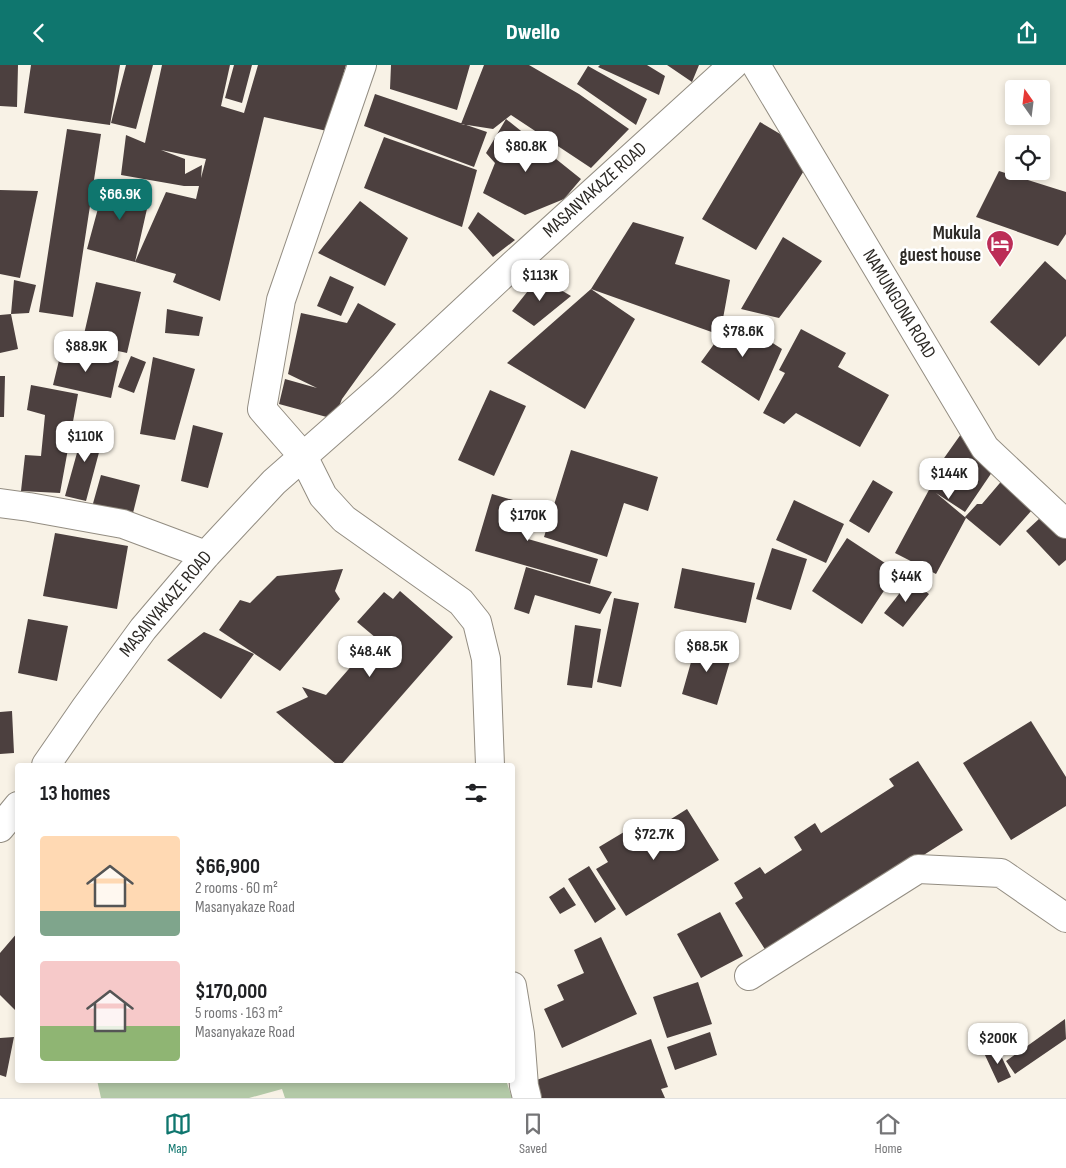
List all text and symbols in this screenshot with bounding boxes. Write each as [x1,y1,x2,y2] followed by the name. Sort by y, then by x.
[25,19,53,47] icon: back
[506,19,560,46] text: Dwello
[1013,19,1041,47] icon: share
[1005,80,1050,125] north arrow
[1005,80,1050,180] map controls
[485,131,567,173] pin: $80.8K
[1005,135,1050,180] button: locate
[505,137,547,156] text: $80.8K
[538,137,652,243] street label: MASANYAKAZE ROAD
[79,179,161,221] pin: $66.9K
[99,185,141,204] text: $66.9K
[900,222,981,267] place label: Mukula guest house
[985,229,1015,268] hotel icon: Mukula guest house
[857,245,941,363] street label: NAMUNGONA ROAD
[505,259,575,302] pin: $113K
[522,266,558,285] text: $113K
[702,315,784,358] pin: $78.6K
[722,322,764,341] text: $78.6K
[45,331,127,373] pin: $88.9K
[65,337,107,356] text: $88.9K
[50,421,120,463] pin: $110K
[67,427,103,446] text: $110K
[914,457,984,500] pin: $144K
[930,464,968,483] text: $144K
[493,499,563,542] pin: $170K
[510,506,546,525] text: $170K
[115,546,217,662] street label: MASANYAKAZE ROAD
[876,561,936,603] pin: $44K
[890,567,922,586] text: $44K
[666,631,748,673] pin: $68.5K
[329,635,411,678] pin: $48.4K
[686,637,728,656] text: $68.5K
[349,642,391,661] text: $48.4K
[462,779,490,807] icon: filters
[40,781,110,806] text: 13 homes
[613,819,695,861] pin: $72.7K
[634,825,674,844] text: $72.7K
[195,854,260,879] text: $66,900
[80,856,140,916] icon: home
[195,879,278,898] text: 2 rooms · 60 m²
[195,898,295,917] text: Masanyakaze Road
[195,979,267,1004] text: $170,000
[80,981,140,1041] icon: home
[195,1004,283,1023] text: 5 rooms · 163 m²
[195,1023,295,1042] text: Masanyakaze Road
[963,1023,1033,1065] pin: $200K
[979,1029,1017,1048] text: $200K
[164,1110,192,1157] tab: Map
[519,1110,547,1157] tab: Saved
[874,1110,902,1157] tab: Home

